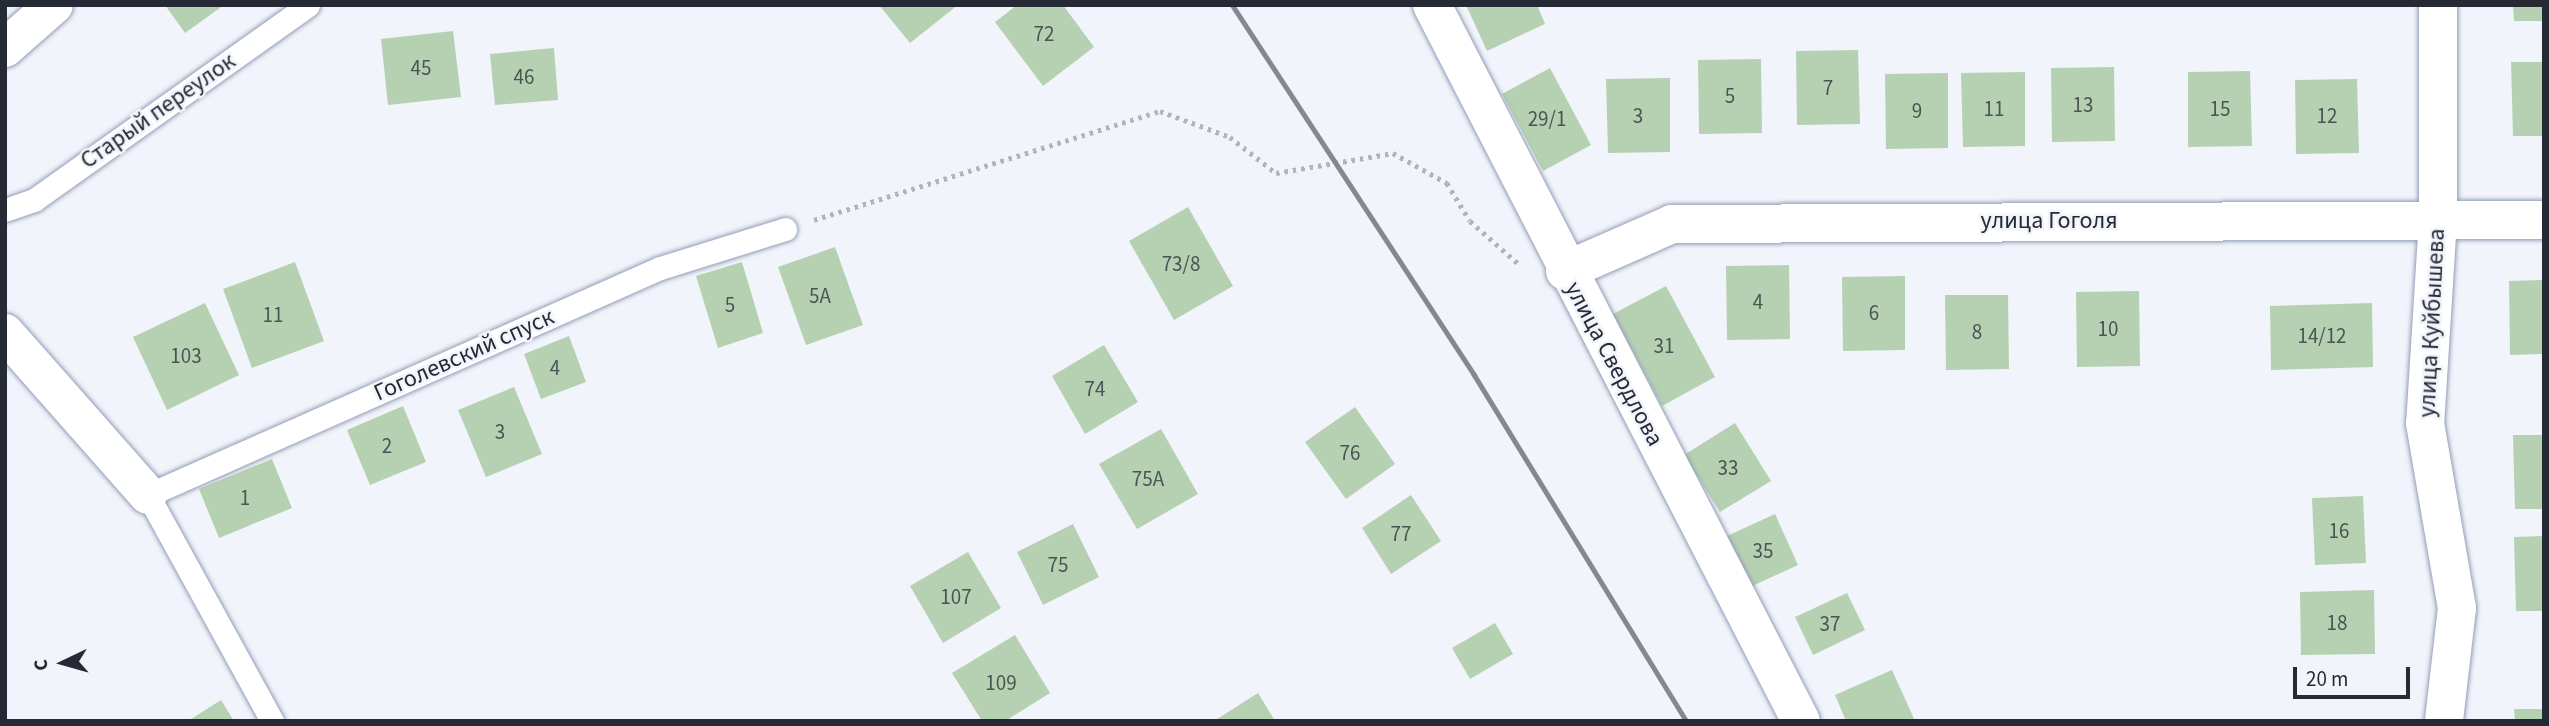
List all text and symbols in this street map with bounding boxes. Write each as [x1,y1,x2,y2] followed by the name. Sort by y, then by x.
[1034,21,1054,47] house number: 72
[75,47,241,175] street label: Старый переулок
[411,55,431,81] house number: 45
[514,64,534,90] house number: 46
[1823,75,1833,101] house number: 7
[1725,83,1735,109] house number: 5
[2073,92,2093,118] house number: 13
[1984,96,2004,122] house number: 11
[2210,96,2230,122] house number: 15
[1912,98,1922,124] house number: 9
[1633,103,1643,129] house number: 3
[2317,103,2337,129] house number: 12
[1528,106,1566,132] house number: 29/1
[1980,207,2118,235] street label: улица Гоголя
[2413,228,2451,418] street label: улица Куйбышева
[1162,251,1200,277] house number: 73/8
[1559,277,1669,451] street label: улица Свердлова
[809,283,831,309] house number: 5А
[1753,289,1763,315] house number: 4
[725,292,735,318] house number: 5
[1869,300,1879,326] house number: 6
[263,302,283,328] house number: 11
[370,302,558,408] street label: Гоголевский спуск
[2098,316,2118,342] house number: 10
[1972,319,1982,345] house number: 8
[2297,323,2347,349] house number: 14/12
[1654,333,1674,359] house number: 31
[170,343,202,369] house number: 103
[550,355,560,381] house number: 4
[1085,376,1105,402] house number: 74
[495,419,505,445] house number: 3
[382,433,392,459] house number: 2
[1340,440,1360,466] house number: 76
[1718,455,1738,481] house number: 33
[1132,466,1164,492] house number: 75А
[240,485,250,511] house number: 1
[2329,518,2349,544] house number: 16
[1391,521,1411,547] house number: 77
[1753,538,1773,564] house number: 35
[1048,552,1068,578] house number: 75
[940,584,972,610] house number: 107
[2327,610,2347,636] house number: 18
[1820,611,1840,637] house number: 37
[28,628,98,698] north arrow
[2297,652,2414,696] scale bar
[28,658,56,672] text: С
[2306,664,2348,694] text: 20 m
[985,670,1017,696] house number: 109

